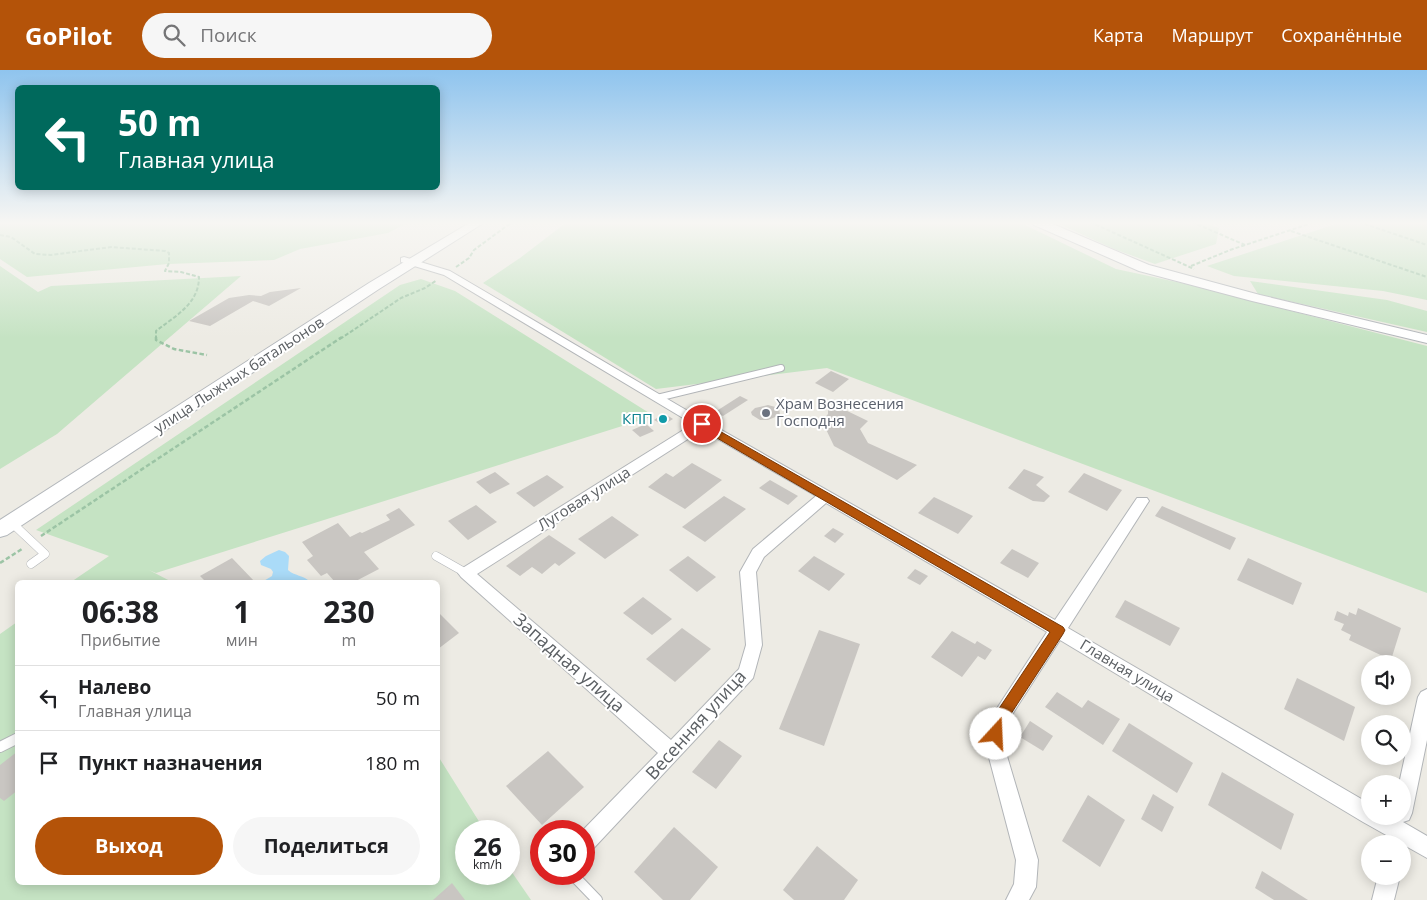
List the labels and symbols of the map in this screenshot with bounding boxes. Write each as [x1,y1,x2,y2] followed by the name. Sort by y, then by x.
[149,311,327,437] street label: улица Лыжных батальонов
[776,393,904,430] place label: Храм Вознесения Господня
[681,403,723,445] pin
[760,407,772,419] marker: Храм Вознесения Господня
[622,408,653,428] place label: КПП
[657,413,669,425] marker: КПП
[533,462,634,535] street label: Луговая улица
[509,607,630,717] street label: Западная улица
[1077,634,1178,706] street label: Главная улица
[640,664,751,784] street label: Весенняя улица
[969,707,1021,759] position arrow
[530,820,595,885] speed limit sign: 30

